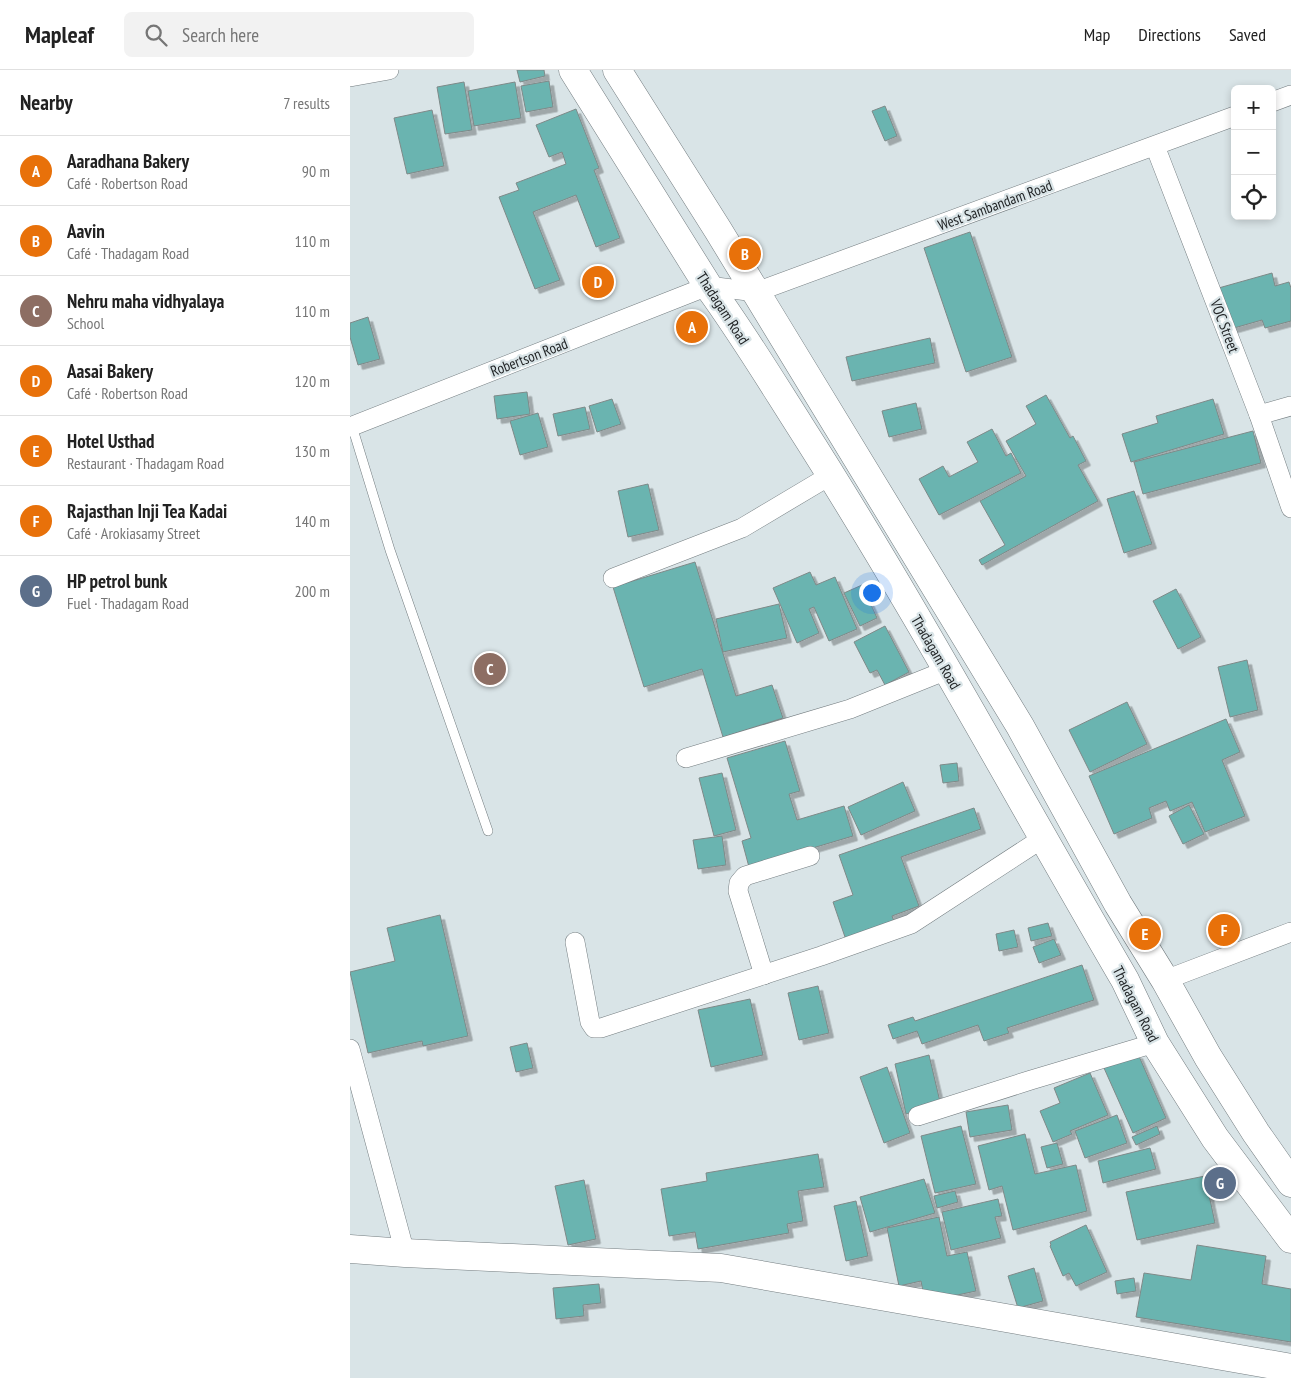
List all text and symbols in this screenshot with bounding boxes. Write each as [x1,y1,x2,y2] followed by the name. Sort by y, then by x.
[124,12,474,57] search box
[25,19,94,50] text: Mapleaf
[142,21,170,49] icon: search
[182,23,259,47] text: Search here
[1084,23,1110,46] text: Map
[1138,23,1201,46] text: Directions
[1229,23,1266,46] text: Saved
[1231,85,1276,220] map controls
[1231,85,1276,130] button: +
[20,89,73,116] text: Nearby
[283,93,330,113] text: 7 results
[1231,130,1276,175] button: −
[67,149,189,173] text: Aaradhana Bakery
[32,161,40,181] text: A
[302,161,330,181] text: 90 m
[67,173,188,193] text: Café · Robertson Road
[935,175,1055,235] street label: West Sambandam Road
[1231,175,1276,220] button: locate
[67,219,105,243] text: Aavin
[32,231,40,251] text: B
[295,231,330,251] text: 110 m
[729,235,761,273] pin: B
[67,243,189,263] text: Café · Thadagam Road
[582,263,614,301] pin: D
[692,268,754,348] street label: Thadagam Road
[67,289,224,313] text: Nehru maha vidhyalaya
[1206,296,1244,355] street label: VOC Street
[32,301,40,321] text: C
[295,301,330,321] text: 110 m
[676,308,708,346] pin: A
[67,313,104,333] text: School
[488,334,570,380] street label: Robertson Road
[67,359,153,383] text: Aasai Bakery
[32,371,40,391] text: D
[295,371,330,391] text: 120 m
[67,383,188,403] text: Café · Robertson Road
[67,429,155,453] text: Hotel Usthad
[33,441,39,461] text: E
[295,441,330,461] text: 130 m
[67,453,224,473] text: Restaurant · Thadagam Road
[67,499,227,523] text: Rajasthan Inji Tea Kadai
[33,511,39,531] text: F
[295,511,330,531] text: 140 m
[67,523,200,543] text: Café · Arokiasamy Street
[67,569,167,593] text: HP petrol bunk
[859,580,885,606] your location
[32,581,40,601] text: G
[295,581,330,601] text: 200 m
[67,593,189,613] text: Fuel · Thadagam Road
[907,611,965,693] street label: Thadagam Road
[474,650,506,688] pin: C
[1208,911,1240,949] pin: F
[1129,915,1161,953] pin: E
[1109,963,1163,1045] street label: Thadagam Road
[1204,1164,1236,1202] pin: G

